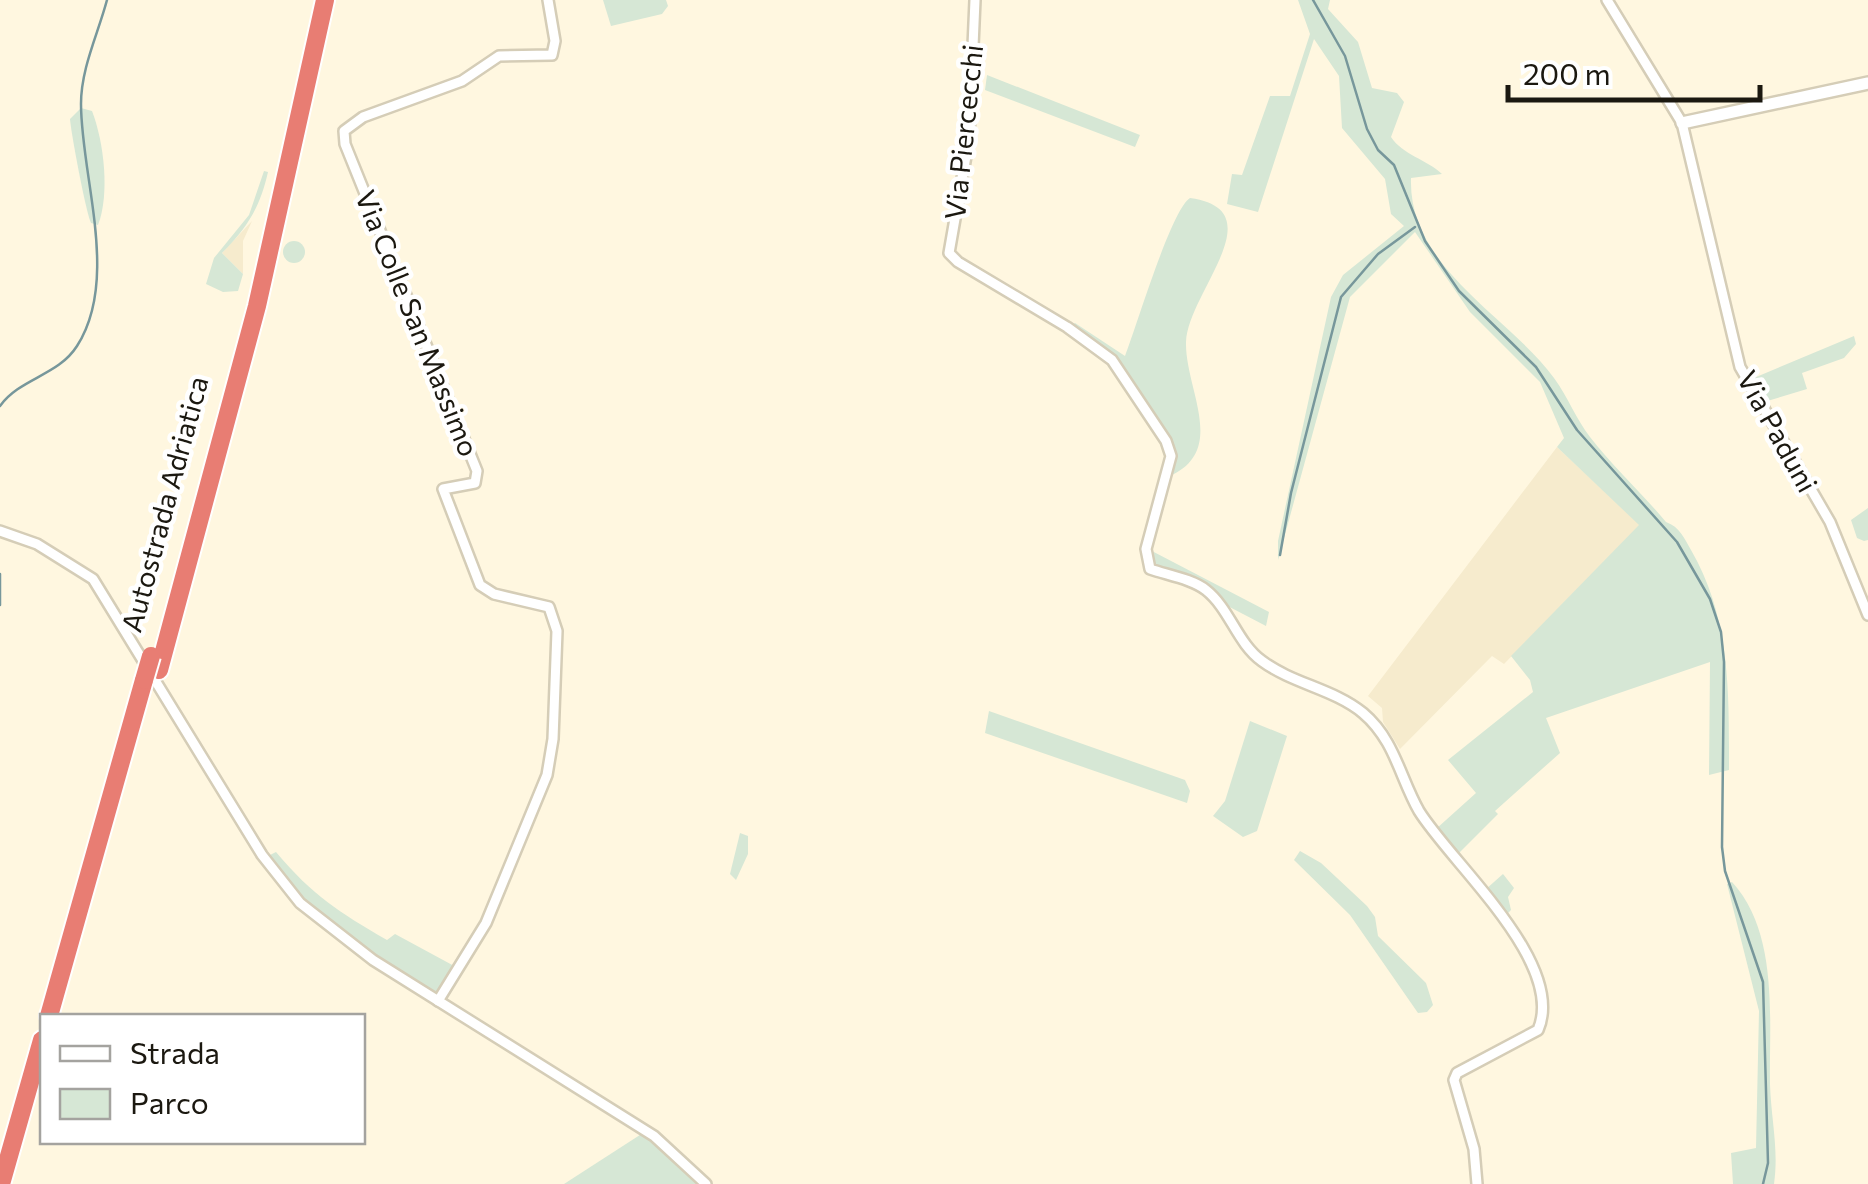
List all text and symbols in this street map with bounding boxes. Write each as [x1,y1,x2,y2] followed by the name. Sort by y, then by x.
[1508,40,1760,102] scale bar
[937,43,989,221] street label: Via Piercecchi
[1523,54,1611,91] text: 200 m
[349,185,487,461] street label: Via Colle San Massimo
[1731,364,1825,498] street label: Via Paduni
[114,372,214,636] street label: Autostrada Adriatica
[40,1014,365,1144] legend
[130,1033,220,1070] text: Strada
[130,1083,209,1120] text: Parco

